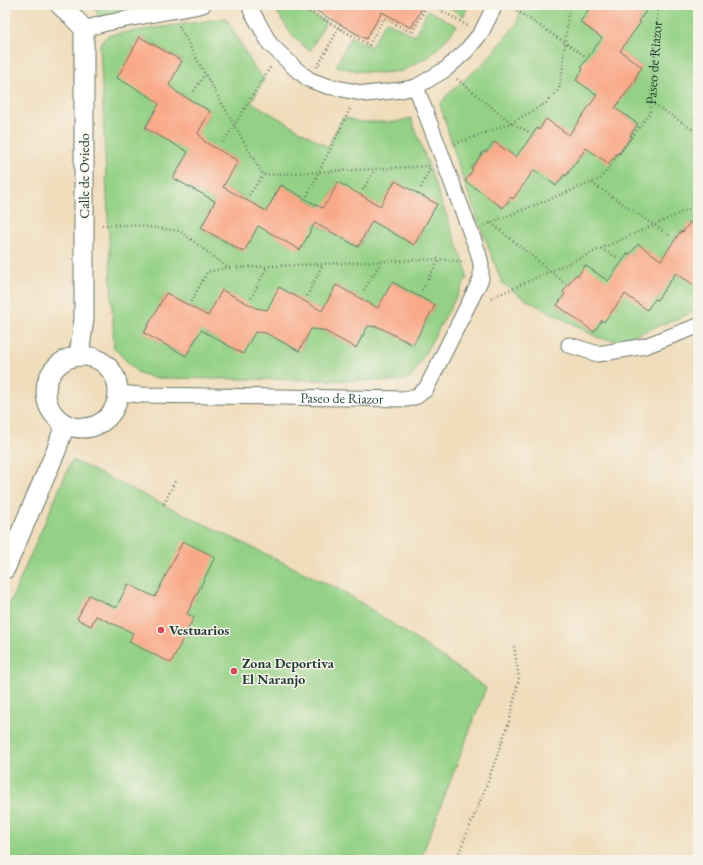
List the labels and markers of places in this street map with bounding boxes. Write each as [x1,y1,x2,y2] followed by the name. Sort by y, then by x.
[169,621,229,639] place label: Vestuarios
[156,625,166,635] marker: Vestuarios
[242,654,335,688] place label: Zona Deportiva El Naranjo
[229,666,239,676] marker: Zona Deportiva El Naranjo

